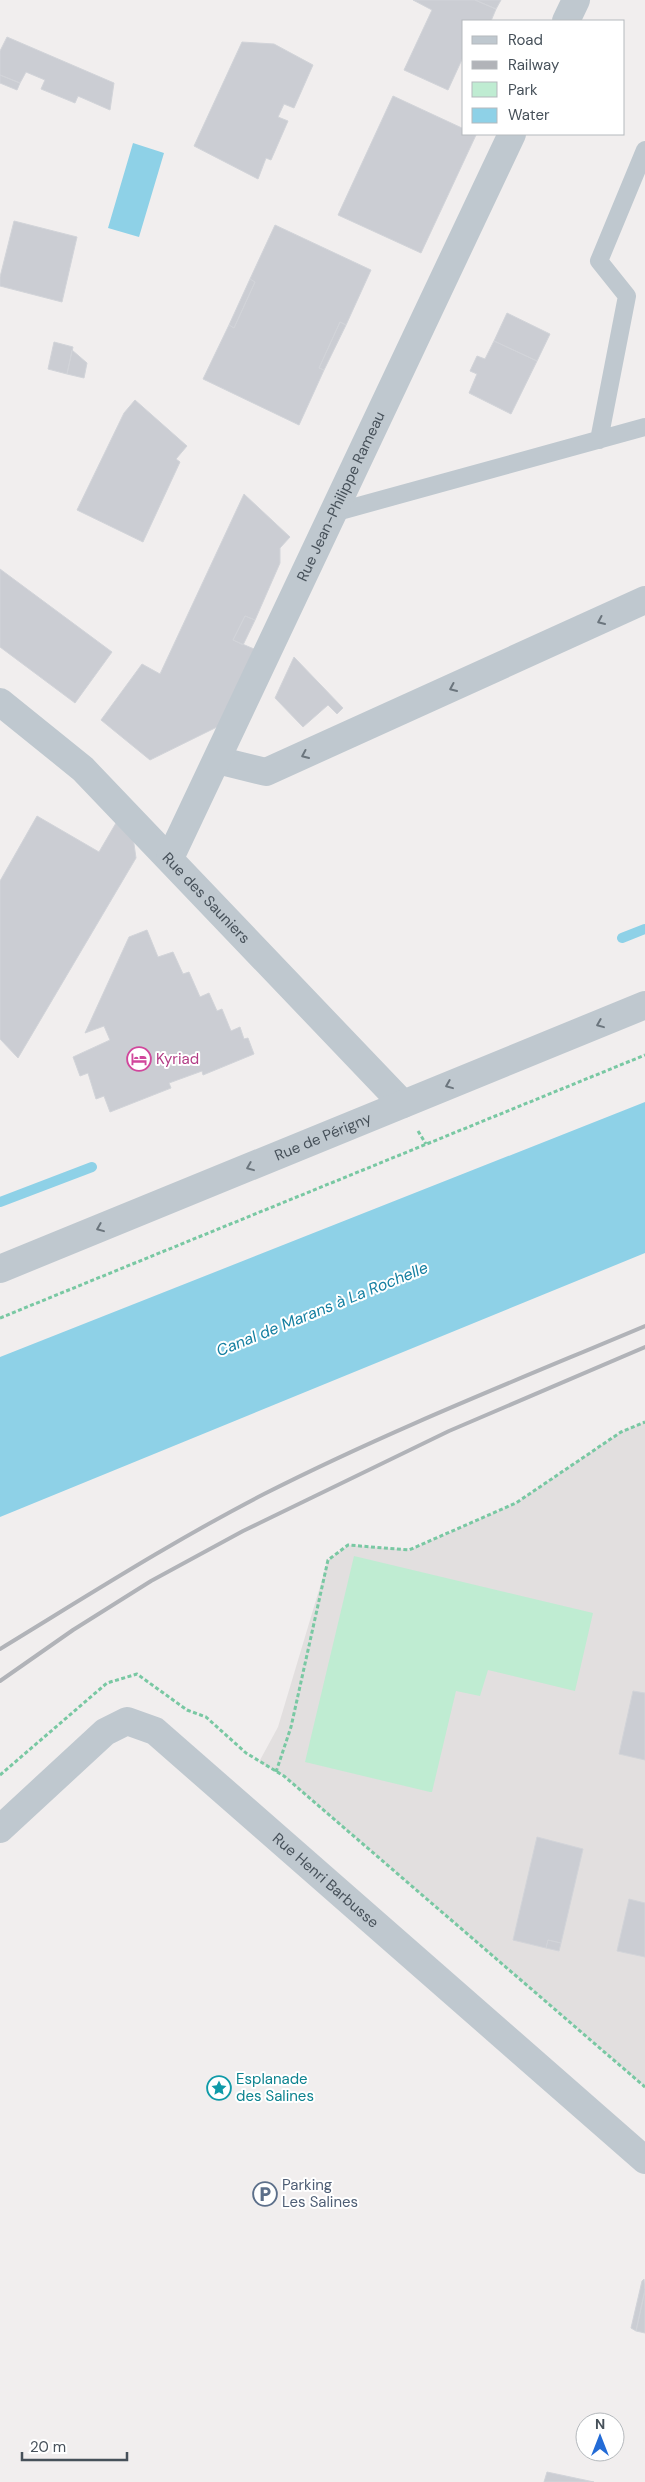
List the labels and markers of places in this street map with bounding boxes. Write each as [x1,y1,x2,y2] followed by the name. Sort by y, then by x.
[126,1046,152,1072] hotel icon: Kyriad
[156,1049,199,1069] place label: Kyriad
[236,2069,314,2106] place label: Esplanade des Salines
[206,2075,232,2101] place icon: Esplanade des Salines
[282,2175,358,2212] place label: Parking Les Salines
[252,2181,278,2207] parking icon: Parking Les Salines

